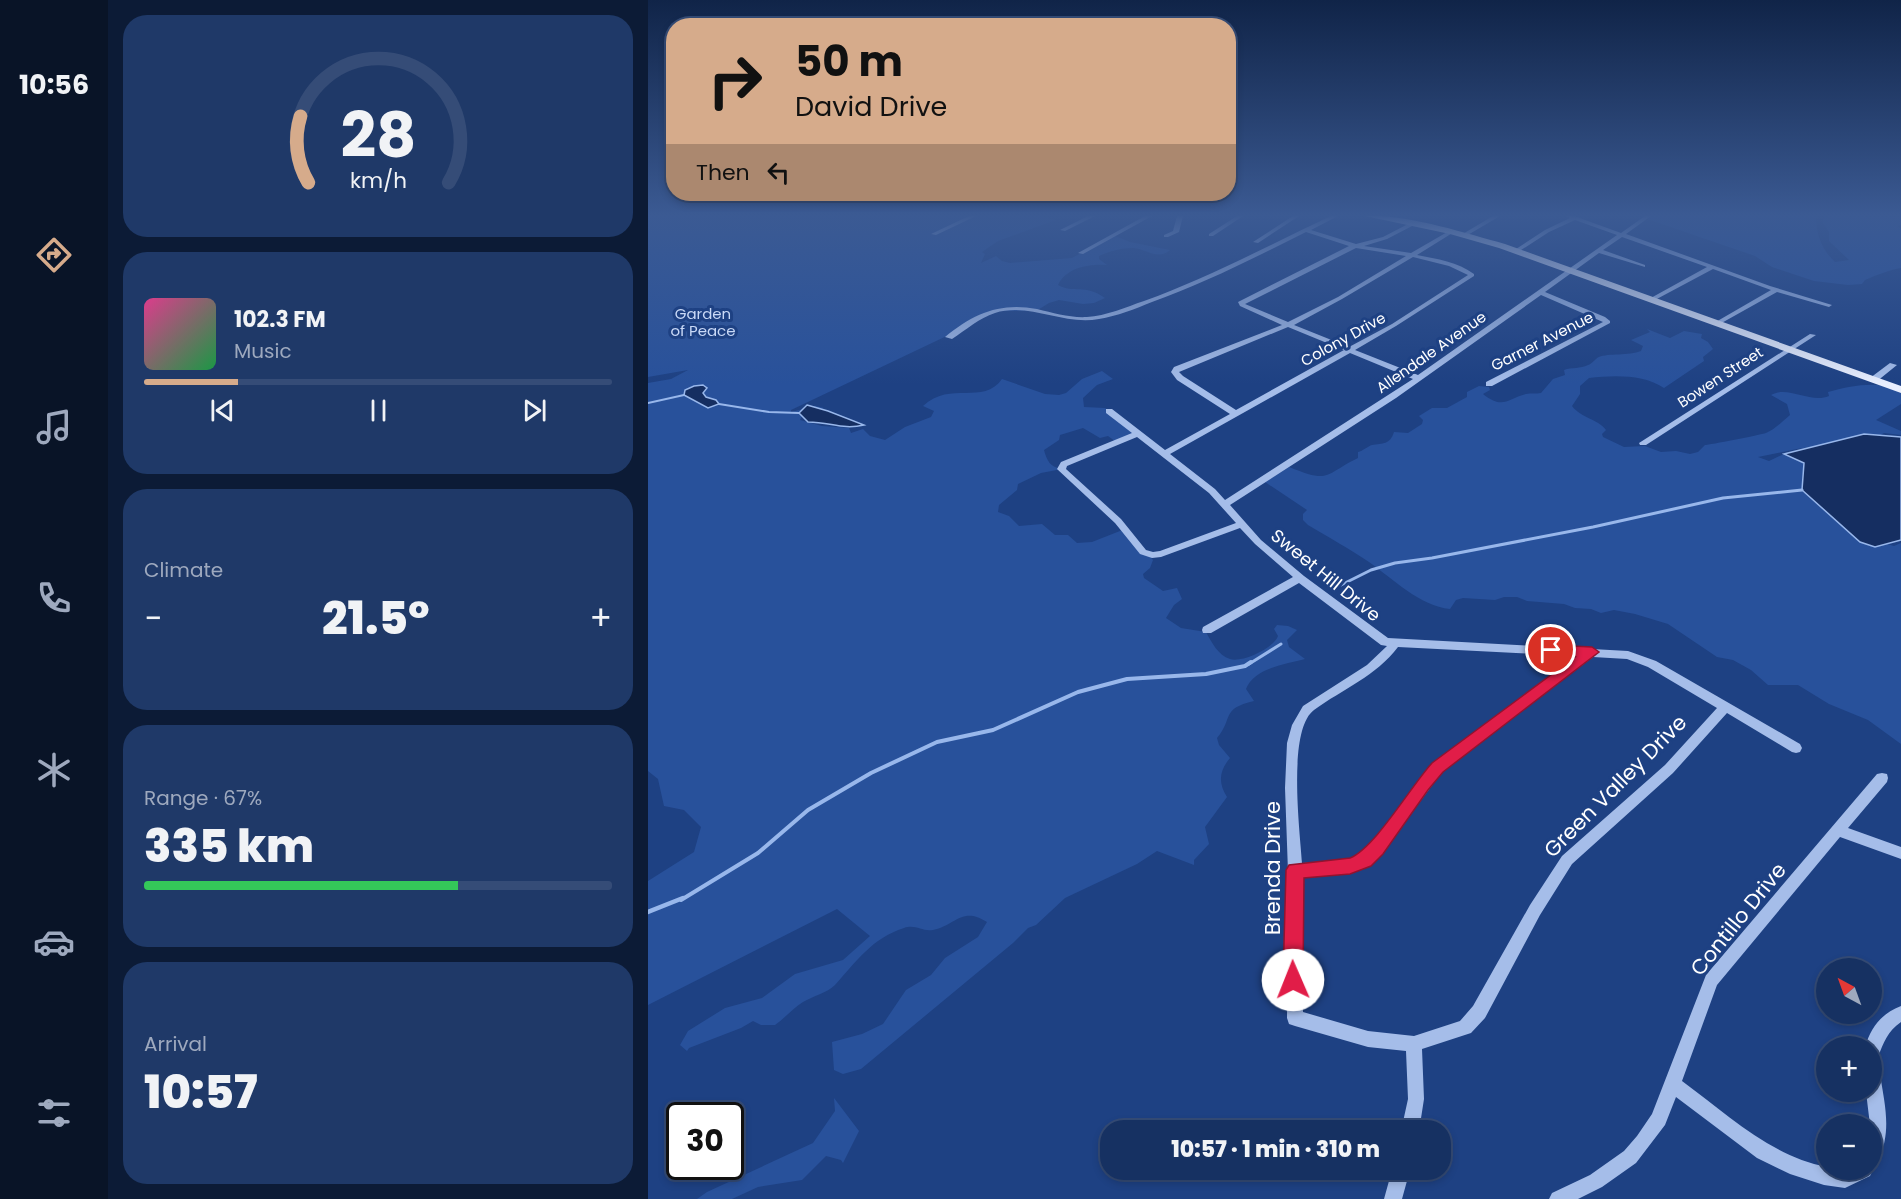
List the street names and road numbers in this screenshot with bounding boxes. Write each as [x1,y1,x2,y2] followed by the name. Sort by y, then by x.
[1372,306,1490,398] street label: Allendale Avenue
[1487,306,1597,376] street label: Garner Avenue
[1297,307,1389,371] street label: Colony Drive
[1673,342,1767,412] street label: Bowen Street
[1266,523,1386,627] street label: Sweet Hill Drive
[1537,708,1693,864] street label: Green Valley Drive
[1258,801,1287,935] street label: Brenda Drive
[1683,856,1793,982] street label: Contillo Drive

